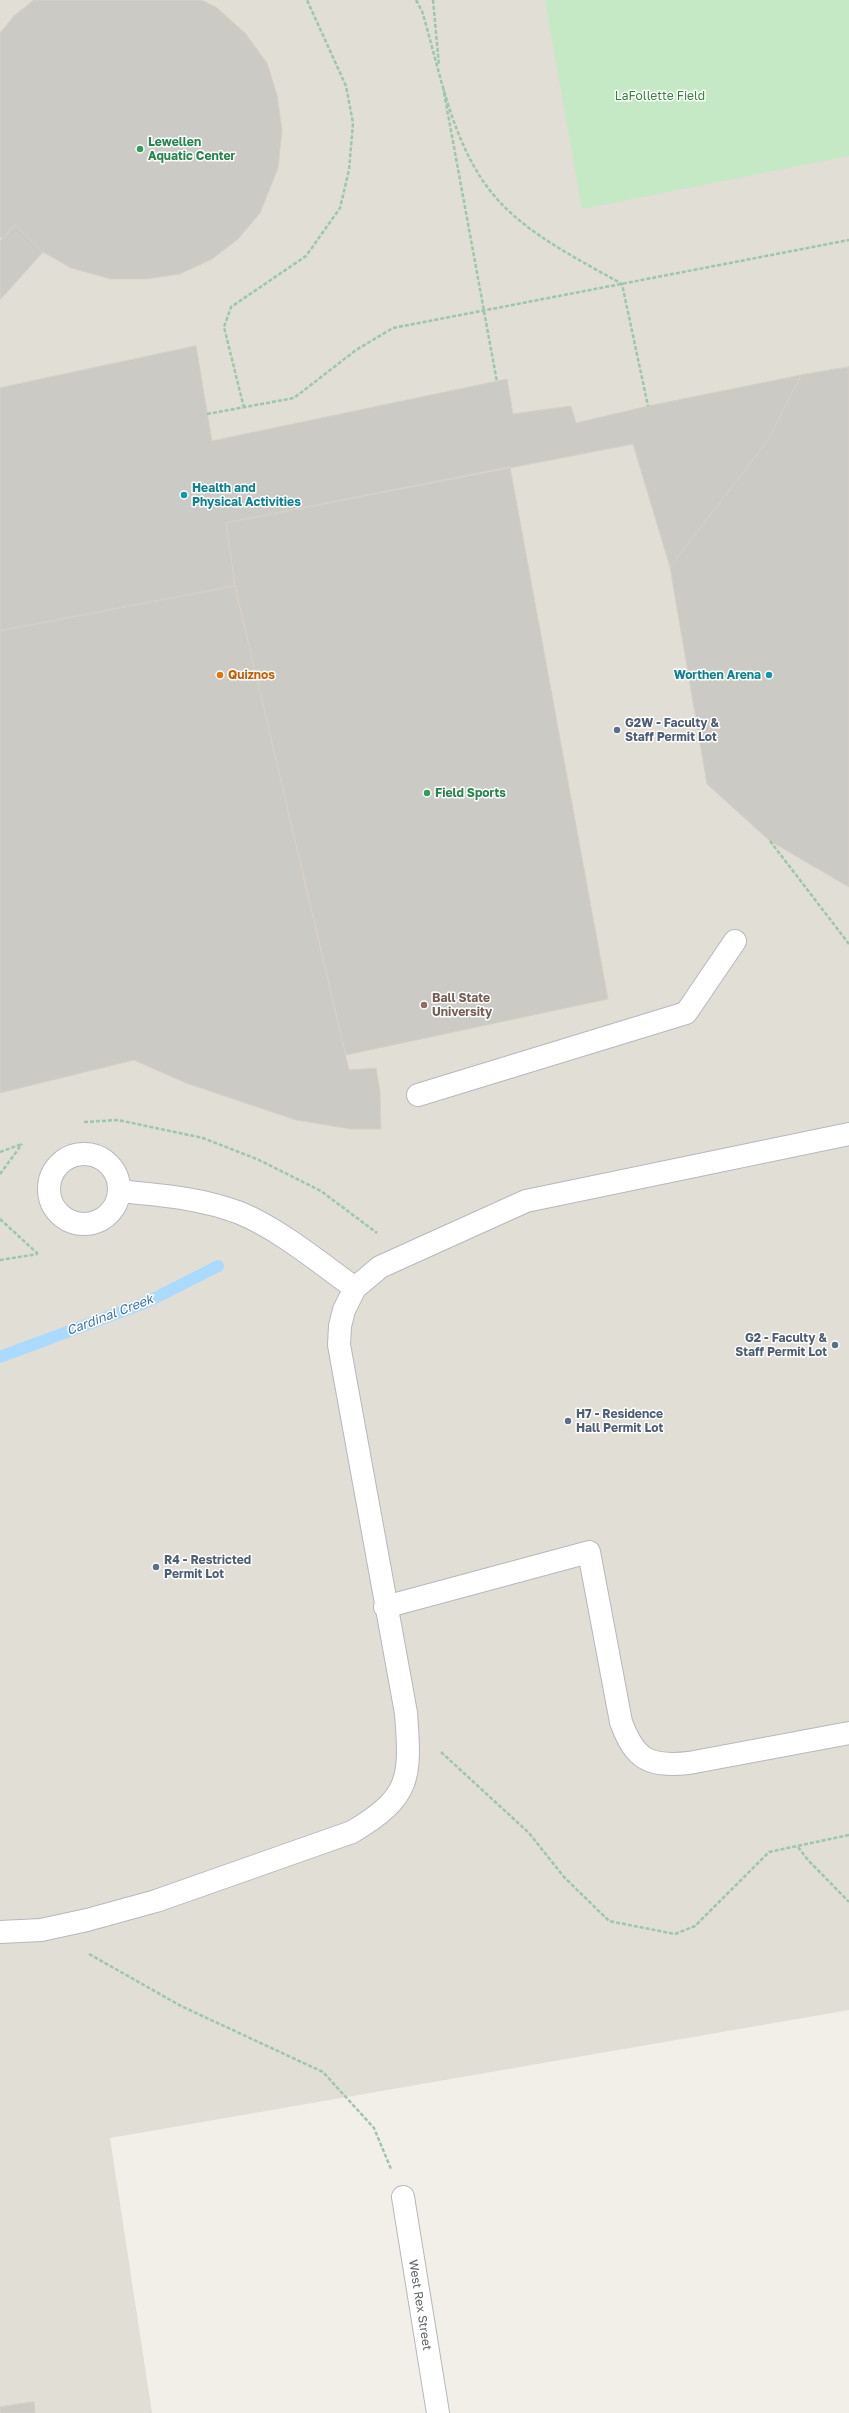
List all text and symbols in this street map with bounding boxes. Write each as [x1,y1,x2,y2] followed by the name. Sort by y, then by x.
[615,89,705,103] park label: LaFollette Field
[148,135,235,163] place label: Lewellen Aquatic Center
[135,144,145,154] marker: Lewellen Aquatic Center
[192,481,301,509] place label: Health and Physical Activities
[179,490,189,500] marker: Health and Physical Activities
[228,668,275,682] place label: Quiznos
[674,668,761,682] place label: Worthen Arena
[215,670,225,680] marker: Quiznos
[764,670,774,680] marker: Worthen Arena
[625,716,719,744] place label: G2W - Faculty & Staff Permit Lot
[612,725,622,735] marker: G2W - Faculty & Staff Permit Lot
[435,786,506,800] place label: Field Sports
[422,788,432,798] marker: Field Sports
[432,991,492,1019] place label: Ball State University
[419,1000,429,1010] marker: Ball State University
[64,1291,156,1339] water label: Cardinal Creek
[735,1331,827,1359] place label: G2 - Faculty & Staff Permit Lot
[830,1340,840,1350] marker: G2 - Faculty & Staff Permit Lot
[576,1407,663,1435] place label: H7 - Residence Hall Permit Lot
[563,1416,573,1426] marker: H7 - Residence Hall Permit Lot
[164,1553,251,1581] place label: R4 - Restricted Permit Lot
[151,1562,161,1572] marker: R4 - Restricted Permit Lot
[406,2258,434,2352] street label: West Rex Street

